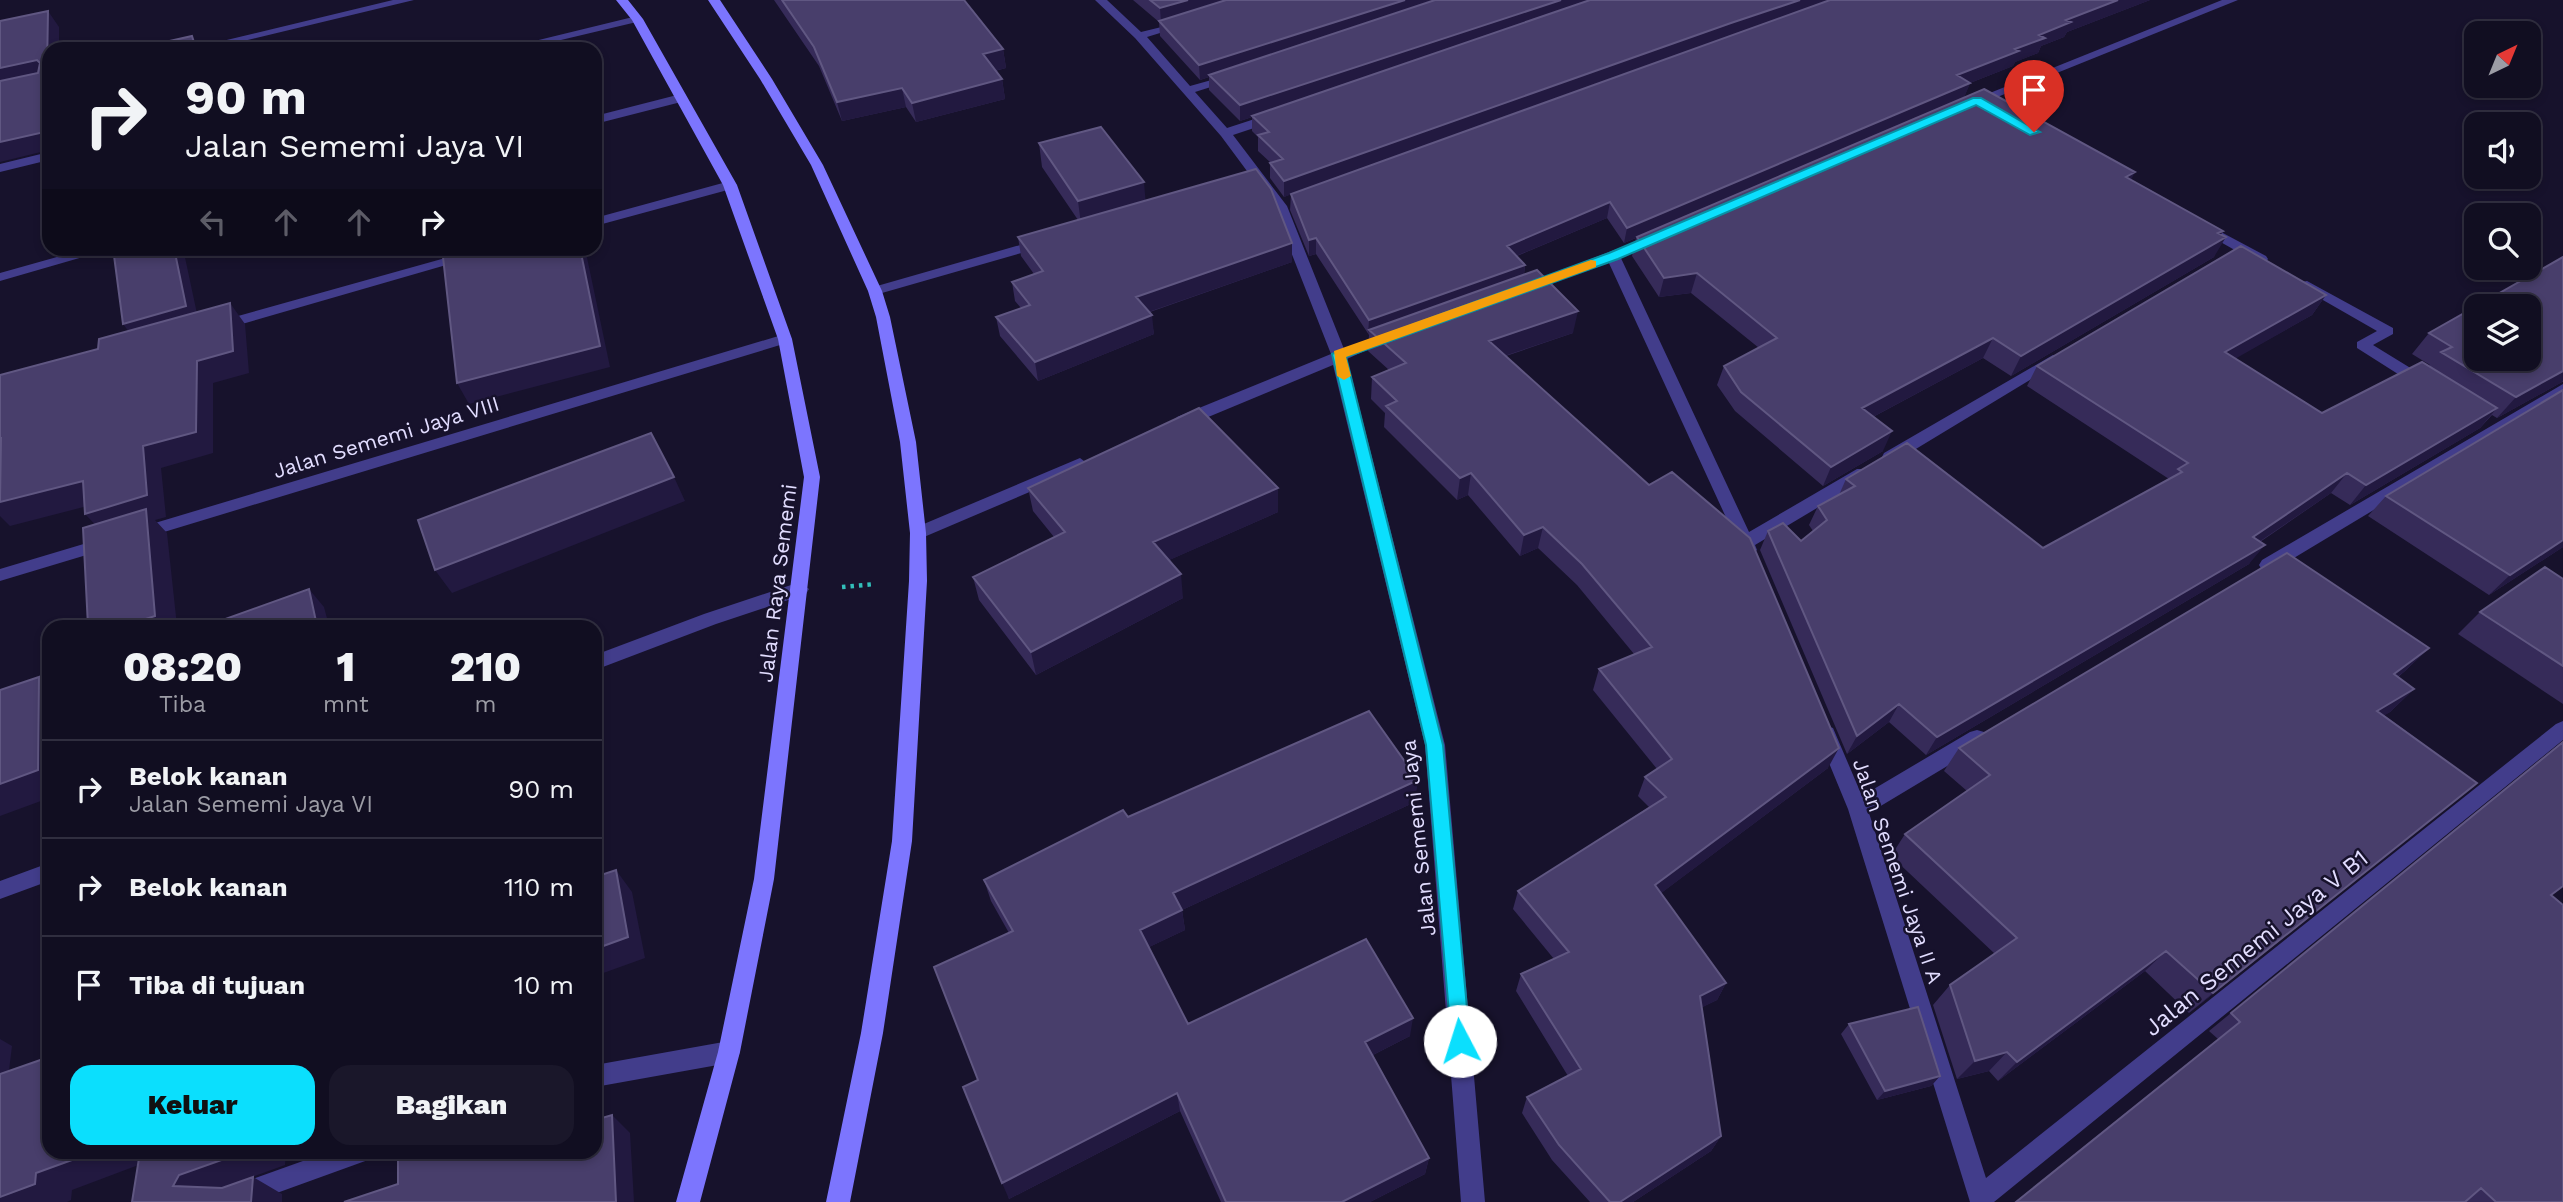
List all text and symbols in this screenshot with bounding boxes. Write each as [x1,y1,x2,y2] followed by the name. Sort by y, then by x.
[2464,21,2541,98] north arrow
[2464,21,2541,371] map controls
[2004,60,2064,132] pin
[185,68,307,126] text: 90 m
[70,70,161,161] icon: right
[2015,71,2053,109] icon: arrive
[2464,112,2541,189] button: sound
[185,127,525,165] text: Jalan Sememi Jaya VI
[194,203,232,241] icon: left
[267,203,305,241] icon: ahead
[340,203,378,241] icon: ahead
[413,203,451,241] icon: right
[2464,203,2541,280] button: search
[2464,294,2541,371] button: layers
[270,391,502,483] street label: Jalan Sememi Jaya VIII
[752,482,802,684] street label: Jalan Raya Sememi
[123,642,242,691] text: 08:20
[337,642,355,691] text: 1
[450,642,521,691] text: 210
[159,691,206,718] text: Tiba
[323,691,369,718] text: mnt
[474,691,496,718] text: m
[1395,739,1441,937] street label: Jalan Sememi Jaya
[1848,755,1948,987] street label: Jalan Sememi Jaya II A
[129,761,288,791] text: Belok kanan
[70,770,108,808] icon: right
[508,774,574,804] text: 90 m
[129,791,373,818] text: Jalan Sememi Jaya VI
[2138,844,2374,1042] street label: Jalan Sememi Jaya V B1
[70,868,108,906] icon: right
[129,872,288,902] text: Belok kanan
[504,872,574,902] text: 110 m
[70,966,108,1004] icon: arrive
[129,970,305,1000] text: Tiba di tujuan
[514,970,574,1000] text: 10 m
[1423,1004,1497,1078] position arrow
[70,1065,315,1145] button: Keluar
[329,1065,574,1145] button: Bagikan

